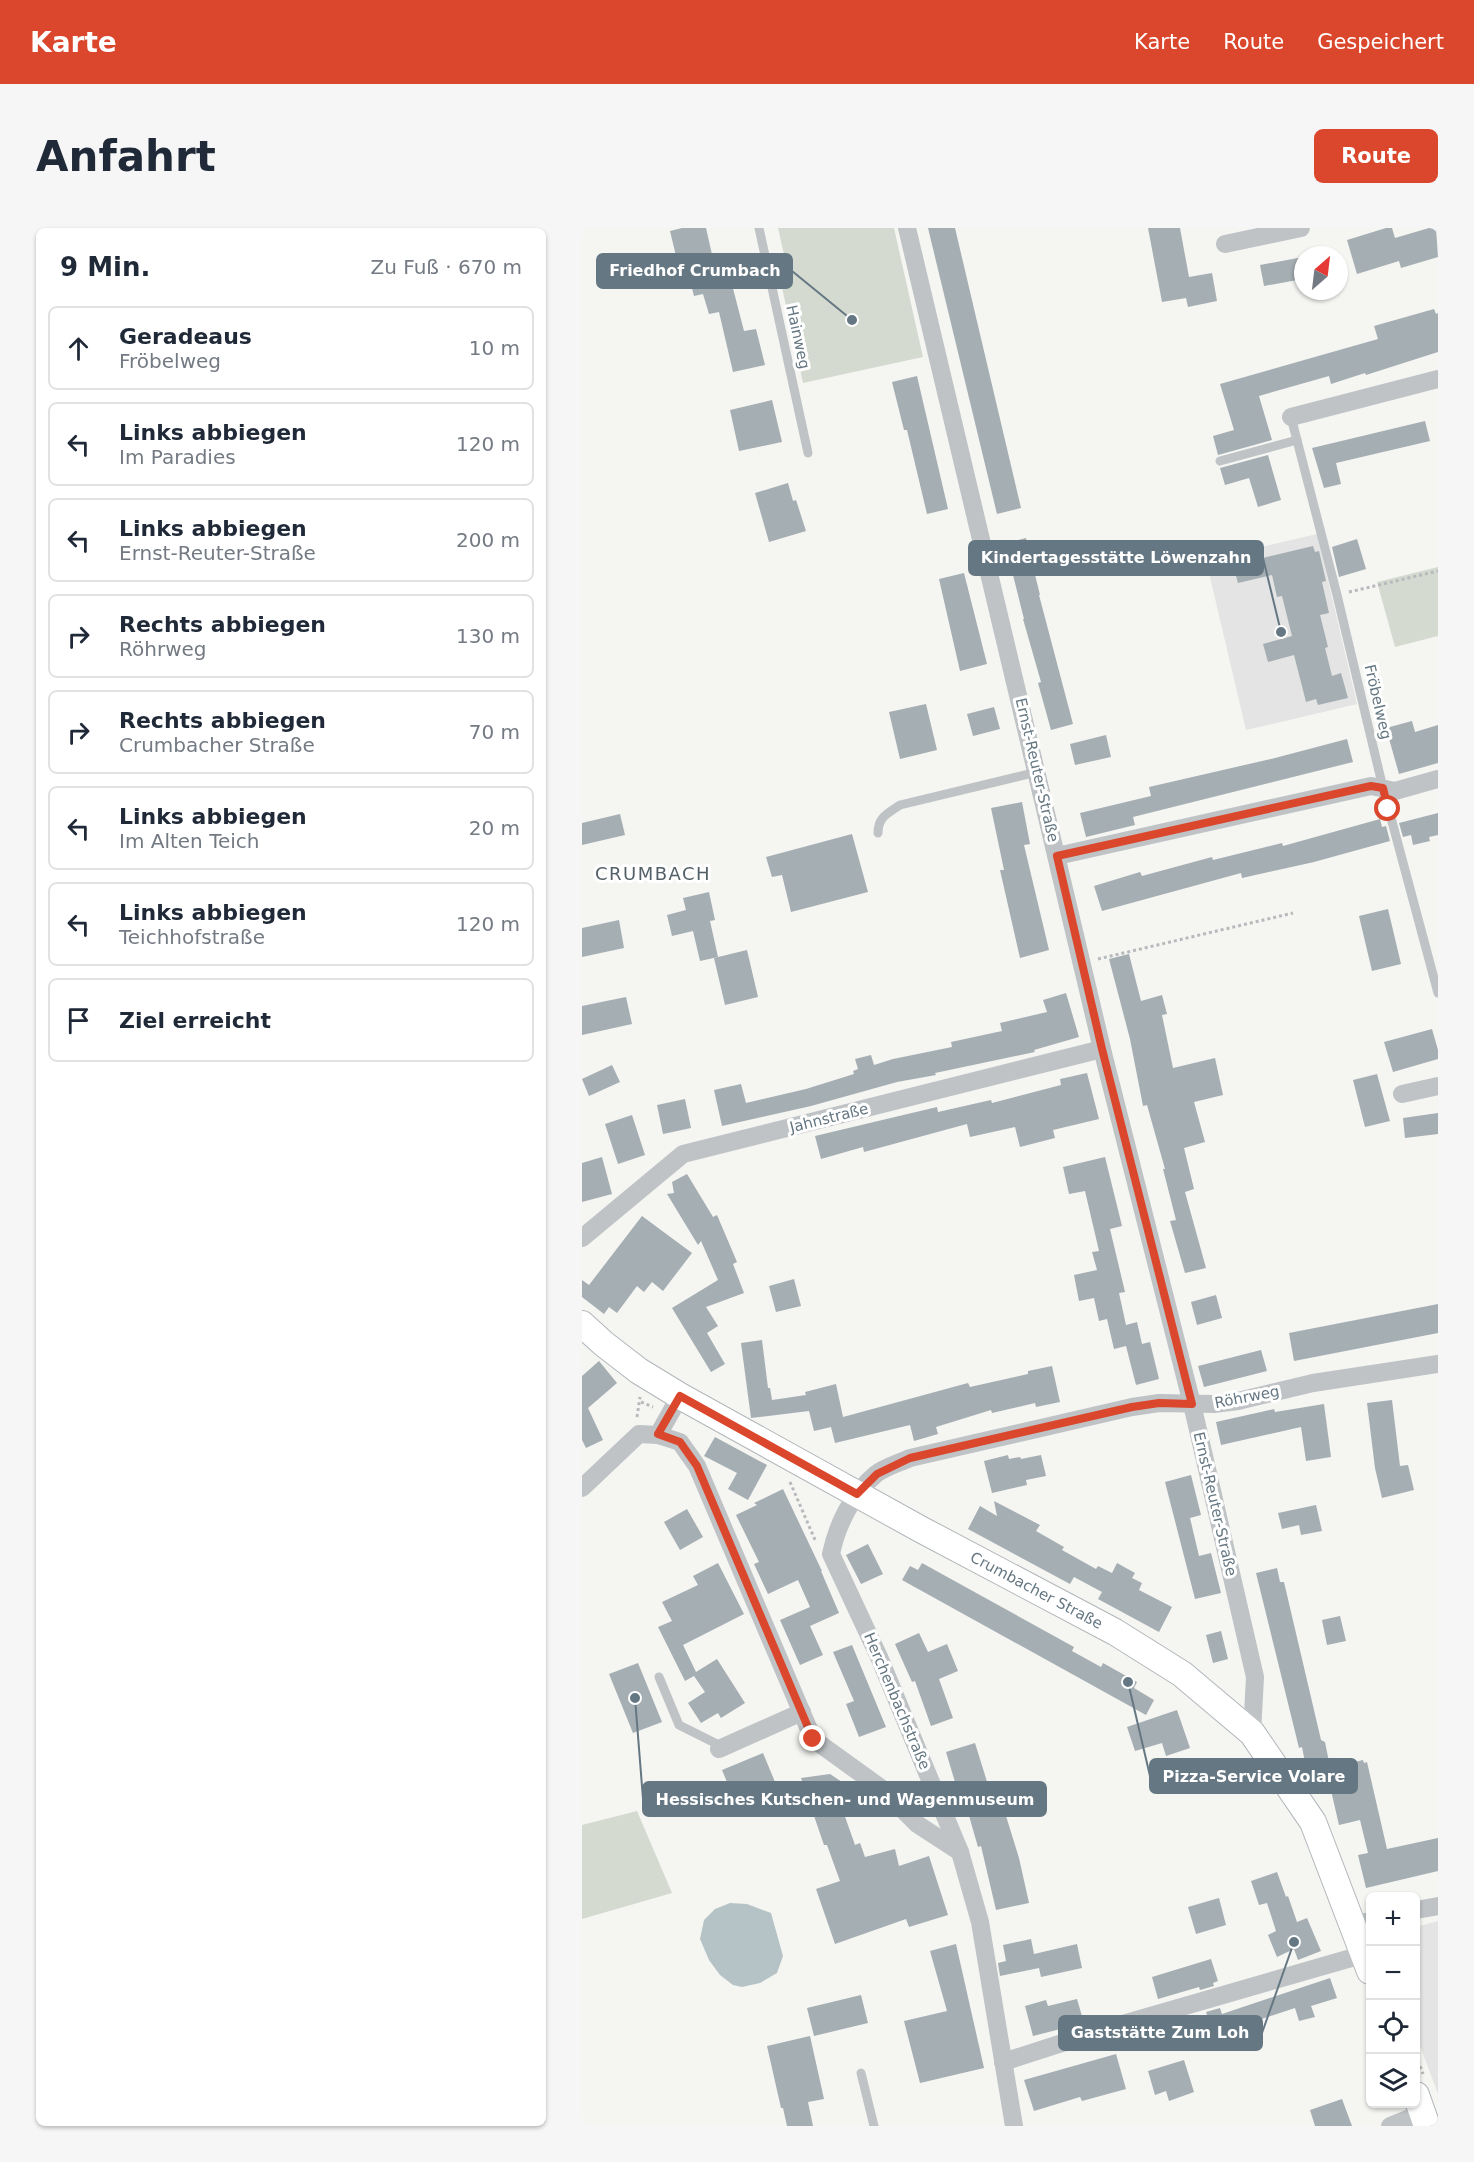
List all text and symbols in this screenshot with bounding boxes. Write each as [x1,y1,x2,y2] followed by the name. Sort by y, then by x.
[30,26,117,59] text: Karte
[1134,30,1190,54] text: Karte
[1223,30,1284,54] text: Route
[1317,30,1444,54] text: Gespeichert
[1314,129,1438,183] button: Route
[36,132,216,181] text: Anfahrt
[1294,246,1348,300] north arrow
[60,252,150,282] text: 9 Min.
[597,254,792,288] callout: Friedhof Crumbach
[370,255,522,279] text: Zu Fuß · 670 m
[609,261,781,280] text: Friedhof Crumbach
[782,303,814,371] street label: Hainweg
[119,324,252,349] text: Geradeaus
[62,332,95,365] icon: ahead
[469,336,520,360] text: 10 m
[119,349,221,373] text: Fröbelweg
[119,420,307,445] text: Links abbiegen
[62,428,95,461] icon: left
[456,432,520,456] text: 120 m
[119,445,236,469] text: Im Paradies
[119,516,307,541] text: Links abbiegen
[62,524,95,557] icon: left
[456,528,520,552] text: 200 m
[119,541,316,565] text: Ernst-Reuter-Straße
[969,541,1263,575] callout: Kindertagesstätte Löwenzahn
[981,548,1251,567] text: Kindertagesstätte Löwenzahn
[119,612,326,637] text: Rechts abbiegen
[62,620,95,653] icon: right
[456,624,520,648] text: 130 m
[119,637,207,661] text: Röhrweg
[1361,663,1395,741] street label: Fröbelweg
[1012,696,1062,844] street label: Ernst-Reuter-Straße
[119,708,326,733] text: Rechts abbiegen
[62,716,95,749] icon: right
[469,720,520,744] text: 70 m
[119,733,315,757] text: Crumbacher Straße
[1374,795,1400,821] route start
[119,804,307,829] text: Links abbiegen
[62,812,95,845] icon: left
[469,816,520,840] text: 20 m
[119,829,260,853] text: Im Alten Teich
[595,863,711,884] district label: CRUMBACH
[119,900,307,925] text: Links abbiegen
[62,908,95,941] icon: left
[456,912,520,936] text: 120 m
[119,925,265,949] text: Teichhofstraße
[62,1004,95,1037] icon: arrive
[119,1008,271,1033] text: Ziel erreicht
[787,1100,870,1137] street label: Jahnstraße
[1213,1382,1281,1412] street label: Röhrweg
[1190,1430,1240,1578] street label: Ernst-Reuter-Straße
[967,1548,1106,1633] street label: Crumbacher Straße
[860,1630,934,1772] street label: Herchenbachstraße
[799,1725,825,1751] route end
[1150,1759,1357,1793] callout: Pizza-Service Volare
[1163,1767,1346,1786] text: Pizza-Service Volare
[643,1782,1046,1816] callout: Hessisches Kutschen- und Wagenmuseum
[656,1790,1035,1809] text: Hessisches Kutschen- und Wagenmuseum
[1366,1892,1420,2108] map controls
[1366,1892,1420,1946] button: +
[1366,1946,1420,2000] button: −
[1366,2000,1420,2054] button: locate
[1059,2016,1262,2050] callout: Gaststätte Zum Loh
[1071,2023,1249,2042] text: Gaststätte Zum Loh
[1366,2054,1420,2108] button: layers

